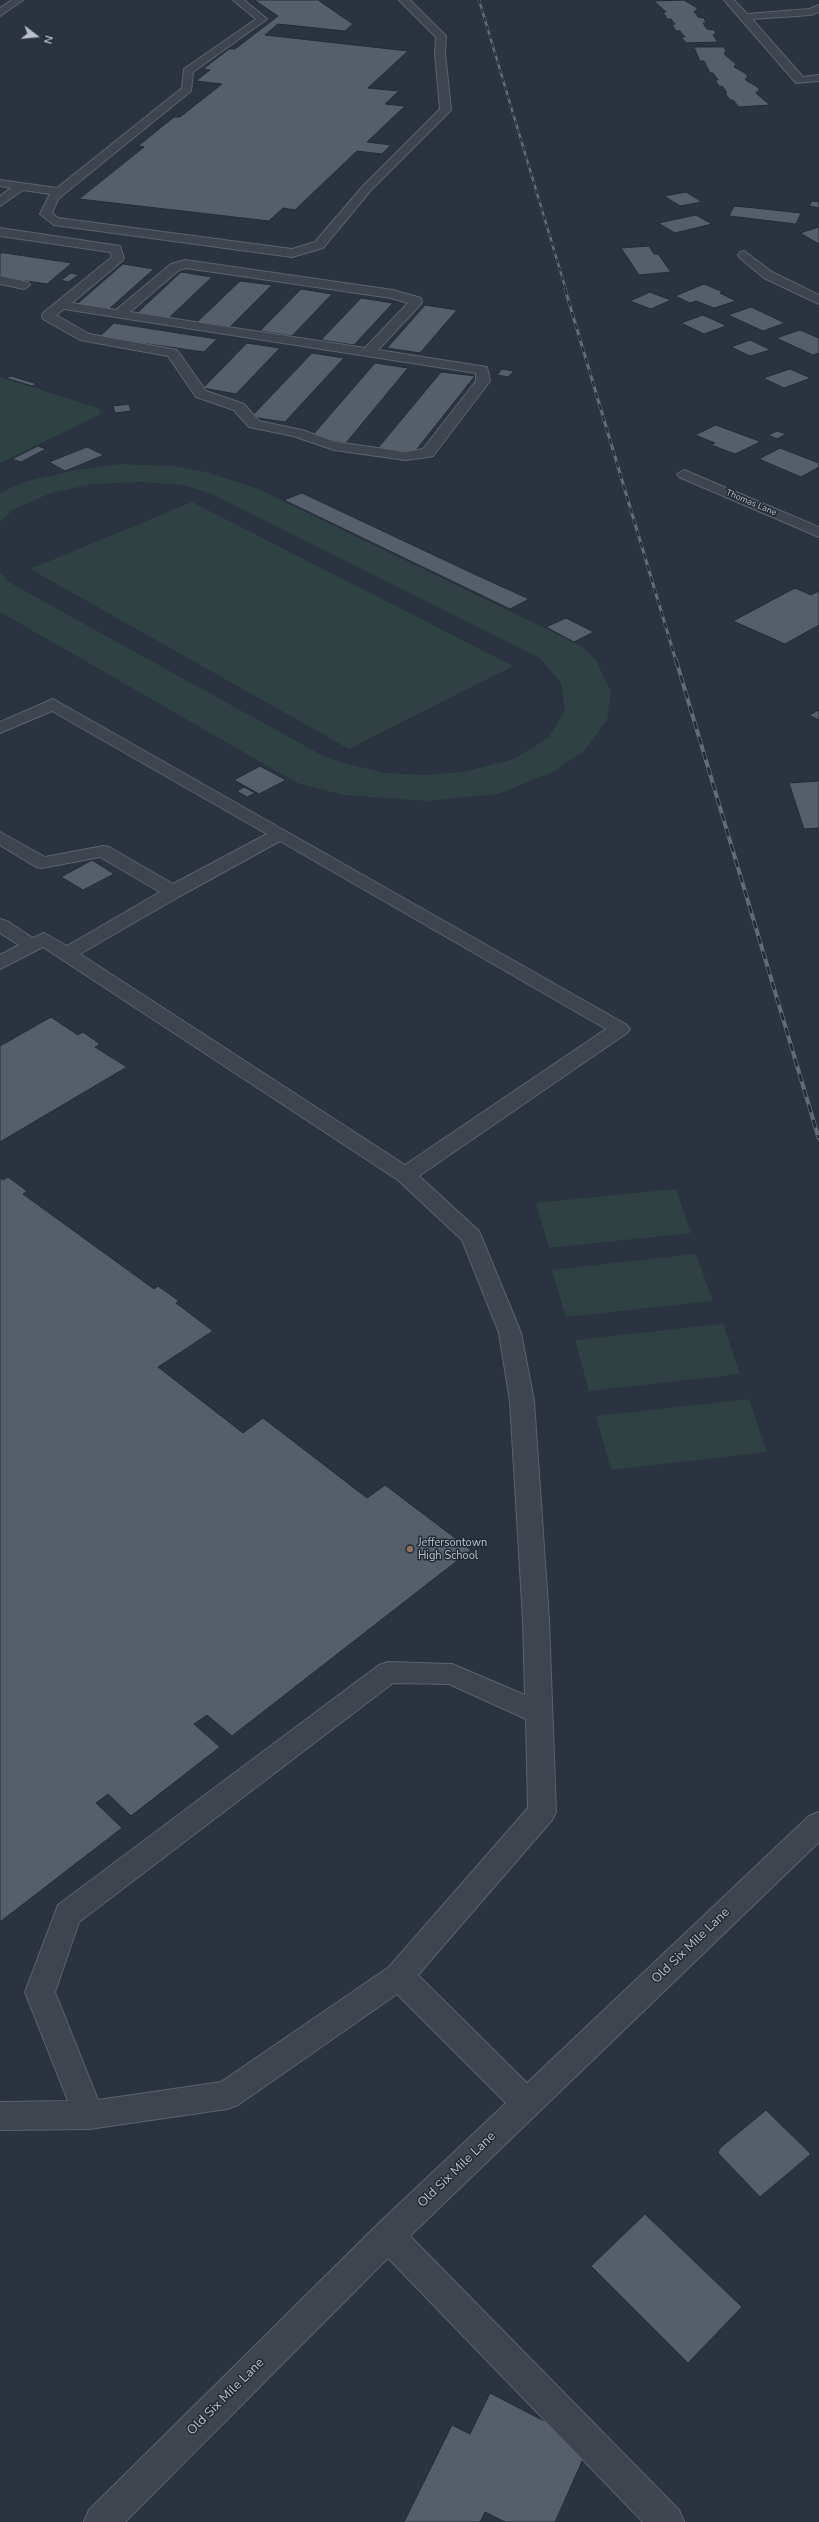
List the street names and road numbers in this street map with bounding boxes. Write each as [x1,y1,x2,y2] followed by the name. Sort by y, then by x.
[724,487,778,519] street label: Thomas Lane
[649,1905,733,1987] street label: Old Six Mile Lane
[415,2129,499,2211] street label: Old Six Mile Lane
[184,2355,268,2439] street label: Old Six Mile Lane

